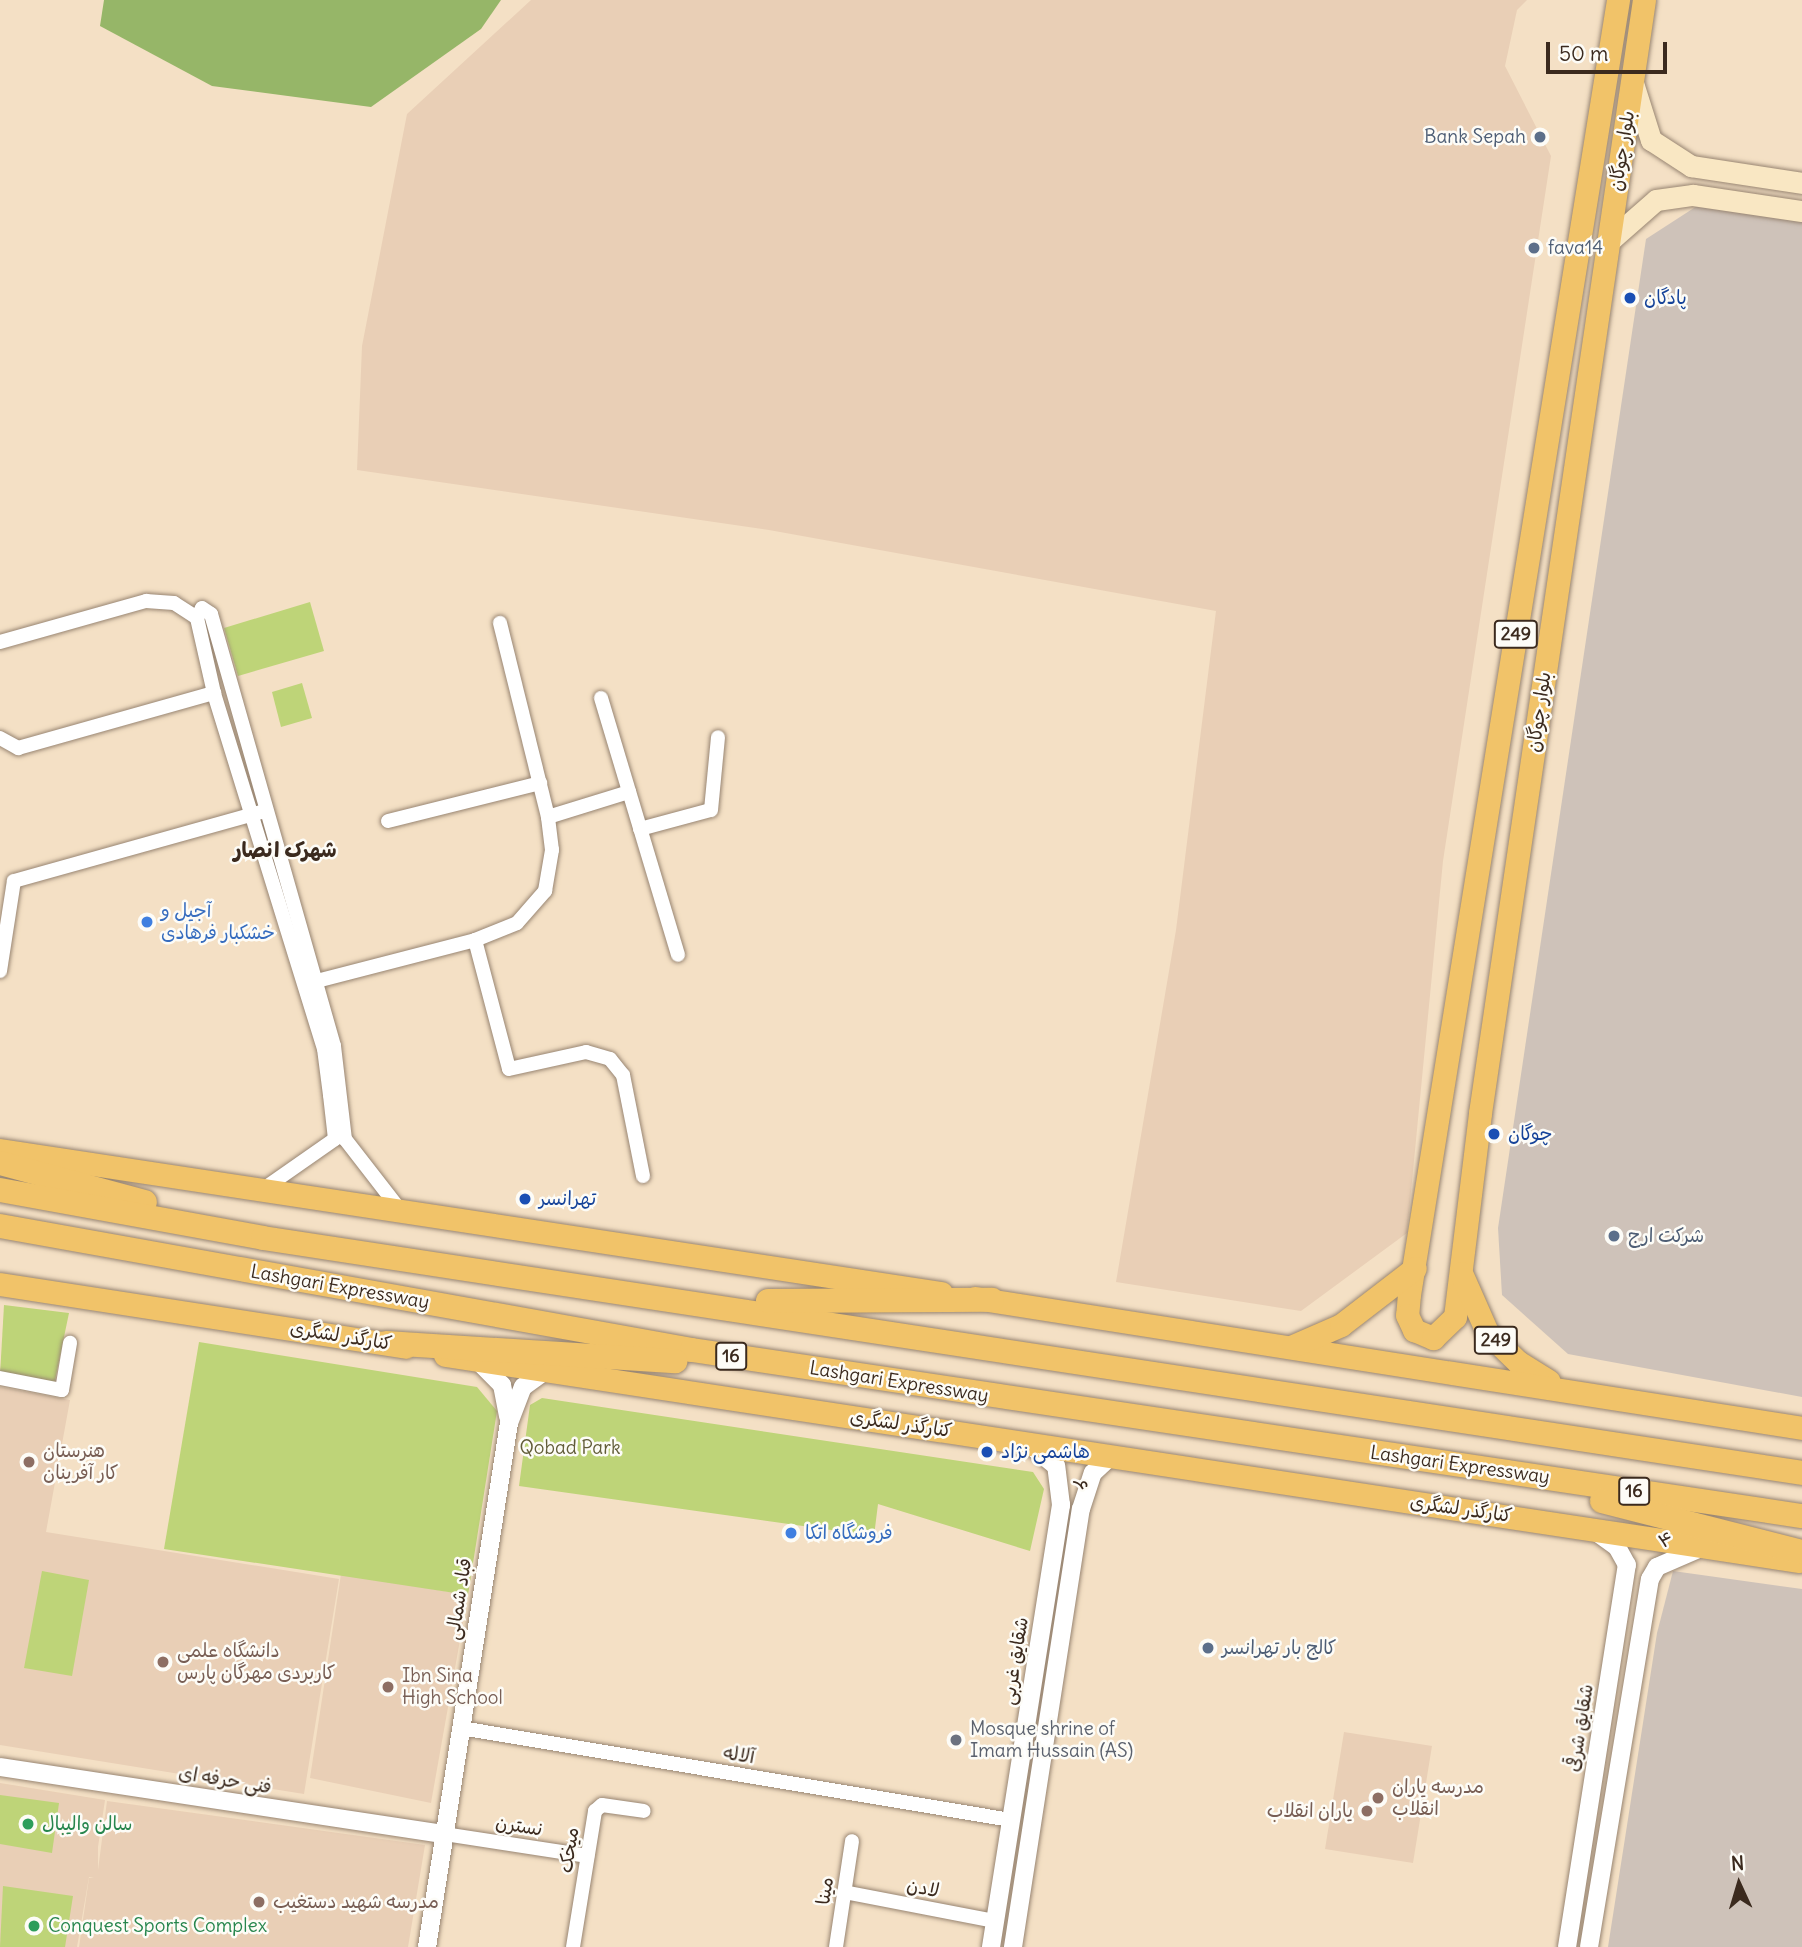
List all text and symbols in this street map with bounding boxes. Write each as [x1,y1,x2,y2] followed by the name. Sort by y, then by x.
[1550,28,1671,72] scale bar
[1559,40,1608,67] text: 50 m
[1604,109,1640,193] street label: بلوار چوگان
[1424,126,1526,148] place label: Bank Sepah
[1532,129,1548,145] marker: Bank Sepah
[1548,237,1603,259] place label: fava14
[1526,240,1542,256] marker: fava14
[1644,287,1687,309] place label: پادگان
[1622,290,1638,306] marker: پادگان
[1493,620,1539,648] road number: 249
[1522,670,1556,754] street label: بلوار چوگان
[233,837,337,863] district label: شهرک انصار
[161,900,275,944] place label: آجیل و خشکبار فرهادی
[139,914,155,930] marker: آجیل و خشکبار فرهادی
[1508,1123,1553,1145] place label: چوگان
[1486,1126,1502,1142] marker: چوگان
[539,1188,596,1210] place label: تهرانسر
[517,1191,533,1207] marker: تهرانسر
[1628,1225,1704,1247] place label: شرکت ارج
[1606,1228,1622,1244] marker: شرکت ارج
[249,1260,431,1314] street label: Lashgari Expressway
[288,1317,394,1355] street label: کنارگذر لشگری
[1473,1325,1519,1354] road number: 249
[714,1342,748,1371] road number: 16
[808,1357,990,1407] street label: Lashgari Expressway
[849,1406,953,1442] street label: کنارگذر لشگری
[519,1437,621,1459] park label: Qobad Park
[43,1440,118,1484] place label: هنرستان کار آفرینان
[1001,1441,1090,1463] place label: هاشمی نژاد
[1369,1441,1551,1489] street label: Lashgari Expressway
[979,1444,995,1460] marker: هاشمی نژاد
[21,1454,37,1470] marker: هنرستان کار آفرینان
[1616,1476,1652,1506] road number: 16
[1068,1478,1092,1492] street label: ۶
[1409,1491,1513,1527] street label: کنارگذر لشگری
[805,1522,893,1544] place label: فروشگاه اتکا
[783,1525,799,1541] marker: فروشگاه اتکا
[1655,1527,1677,1553] street label: ۴
[441,1556,477,1642] street label: قباد شمالی
[997,1615,1033,1707] street label: شقایق غربی
[1222,1637,1336,1659] place label: کالج بار تهرانسر
[177,1640,335,1684] place label: دانشگاه علمی کاربردی مهرگان پارس
[1200,1640,1216,1656] marker: کالج بار تهرانسر
[155,1654,171,1670] marker: دانشگاه علمی کاربردی مهرگان پارس
[402,1665,503,1709] place label: Ibn Sina High School
[380,1679,396,1695] marker: Ibn Sina High School
[1562,1682,1598,1774] street label: شقایق شرقی
[970,1718,1133,1762] place label: Mosque shrine of Imam Hussain (AS)
[948,1732,964,1748] marker: Mosque shrine of Imam Hussain (AS)
[722,1741,756,1769] street label: آلاله
[177,1761,273,1799] street label: فنی حرفه ای
[1392,1776,1484,1820] place label: مدرسه یاران انقلاب
[1370,1790,1386,1806] marker: مدرسه یاران انقلاب
[1267,1800,1353,1822] place label: یاران انقلاب
[1359,1803,1375,1819] marker: یاران انقلاب
[494,1811,544,1841] street label: نسترن
[42,1813,133,1835] place label: سالن والیبال
[20,1816,36,1832] marker: سالن والیبال
[554,1825,584,1875] street label: میخک
[1704,1849,1774,1919] north arrow
[1730,1851,1745,1875] text: N
[905,1874,941,1902] street label: لادن
[812,1876,838,1906] street label: مینا
[273,1891,439,1913] place label: مدرسه شهید دستغیب
[251,1894,267,1910] marker: مدرسه شهید دستغیب
[48,1915,267,1937] place label: Conquest Sports Complex
[26,1918,42,1934] marker: Conquest Sports Complex

